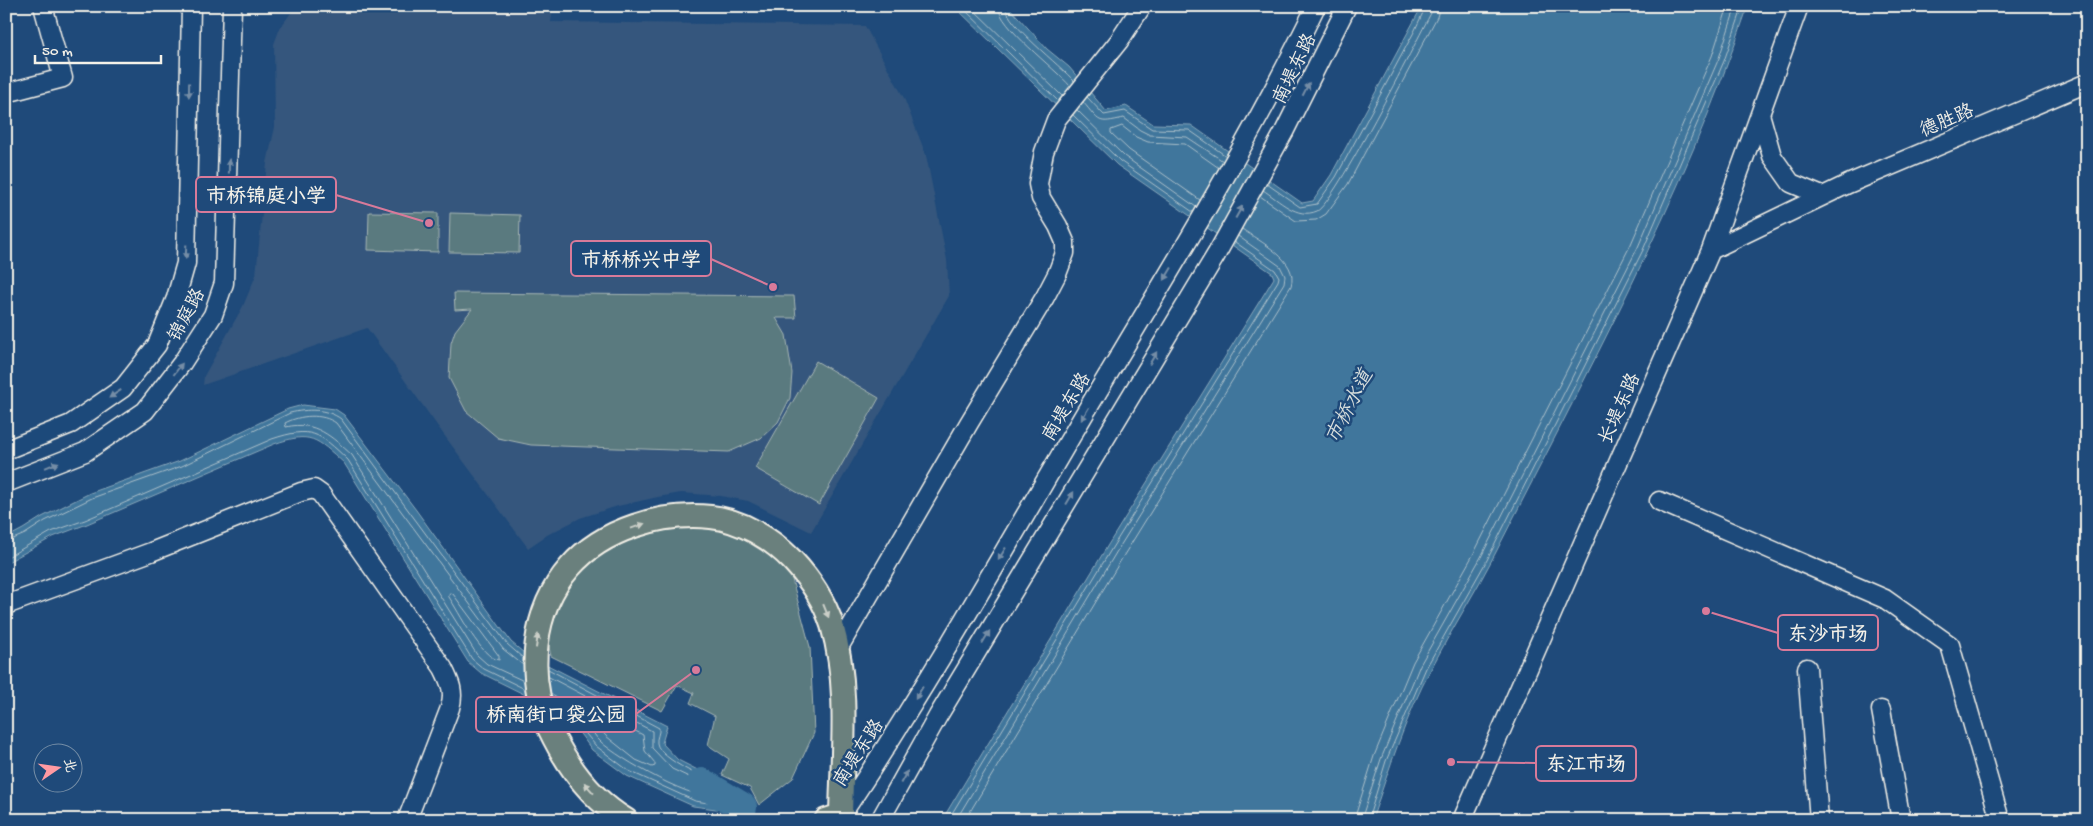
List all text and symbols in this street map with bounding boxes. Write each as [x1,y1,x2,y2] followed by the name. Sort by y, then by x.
[1268,30,1323,109] street label: 南堤东路
[35,32,161,64] scale bar
[42,43,73,61] text: 50 m
[185,82,193,98] one-way arrow
[1302,82,1310,96] one-way arrow
[1916,100,1978,144] street label: 德胜路
[225,158,233,174] one-way arrow
[196,177,336,212] callout: 市桥锦庭小学
[206,185,326,210] text: 市桥锦庭小学
[1235,206,1244,219] one-way arrow
[571,241,711,276] callout: 市桥桥兴中学
[182,245,190,261] one-way arrow
[581,249,701,274] text: 市桥桥兴中学
[1163,267,1172,281] one-way arrow
[164,285,212,346] street label: 锦庭路
[1149,352,1158,365] one-way arrow
[173,362,183,376] one-way arrow
[1321,364,1380,448] water label: 市桥水道
[1038,369,1097,446] street label: 南堤东路
[1594,370,1647,449] street label: 长堤东路
[108,389,121,399] one-way arrow
[1081,407,1090,420] one-way arrow
[44,461,59,469] one-way arrow
[1065,491,1074,504] one-way arrow
[631,522,646,530] one-way arrow
[998,547,1007,560] one-way arrow
[823,603,830,618] one-way arrow
[1778,615,1878,650] callout: 东沙市场
[1788,623,1868,648] text: 东沙市场
[981,630,990,643] one-way arrow
[533,632,541,648] one-way arrow
[915,687,924,700] one-way arrow
[476,697,636,732] callout: 桥南街口袋公园
[486,704,626,729] text: 桥南街口袋公园
[829,715,890,792] street label: 南堤东路
[32,744,82,794] north arrow
[1536,746,1636,781] callout: 东江市场
[1546,753,1626,778] text: 东江市场
[58,757,78,774] text: 北
[900,770,908,785] one-way arrow
[583,783,595,795] one-way arrow

